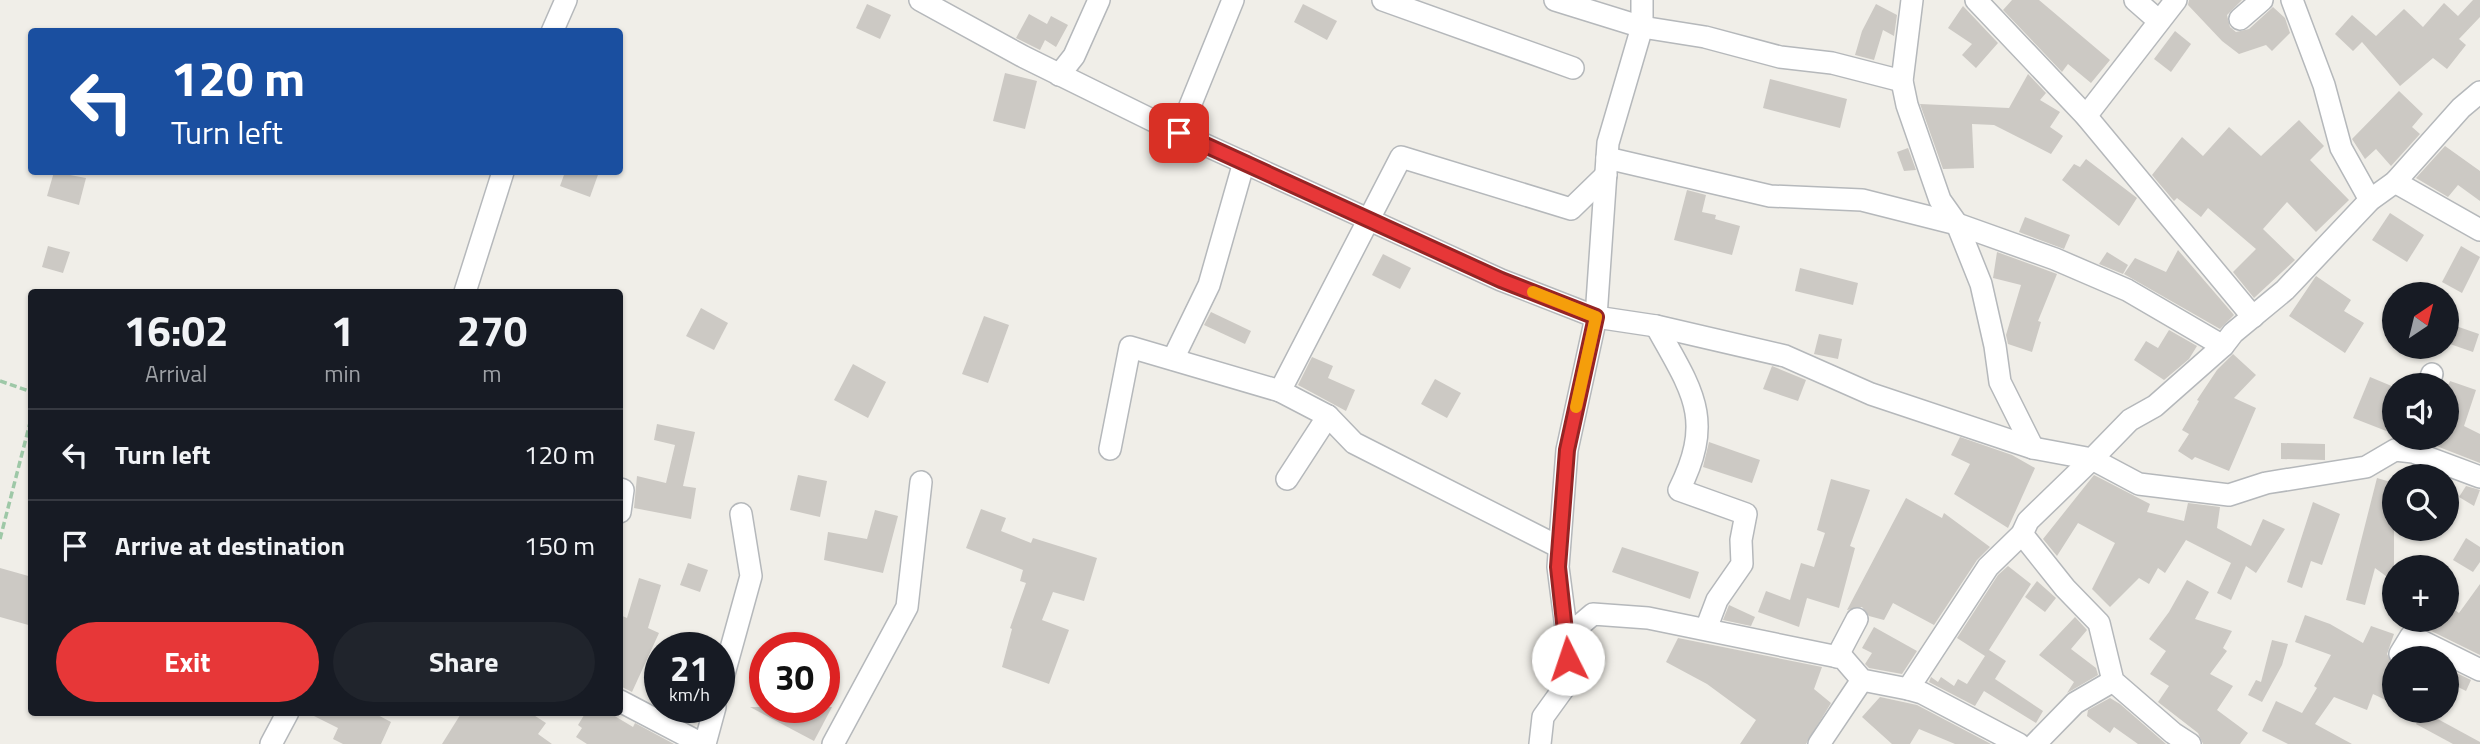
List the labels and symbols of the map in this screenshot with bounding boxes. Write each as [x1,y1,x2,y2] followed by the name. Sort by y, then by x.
[1149,103,1209,163] pin
[2382,282,2459,359] north arrow
[1531,622,1605,696] position arrow
[749,632,840,723] speed limit sign: 30

